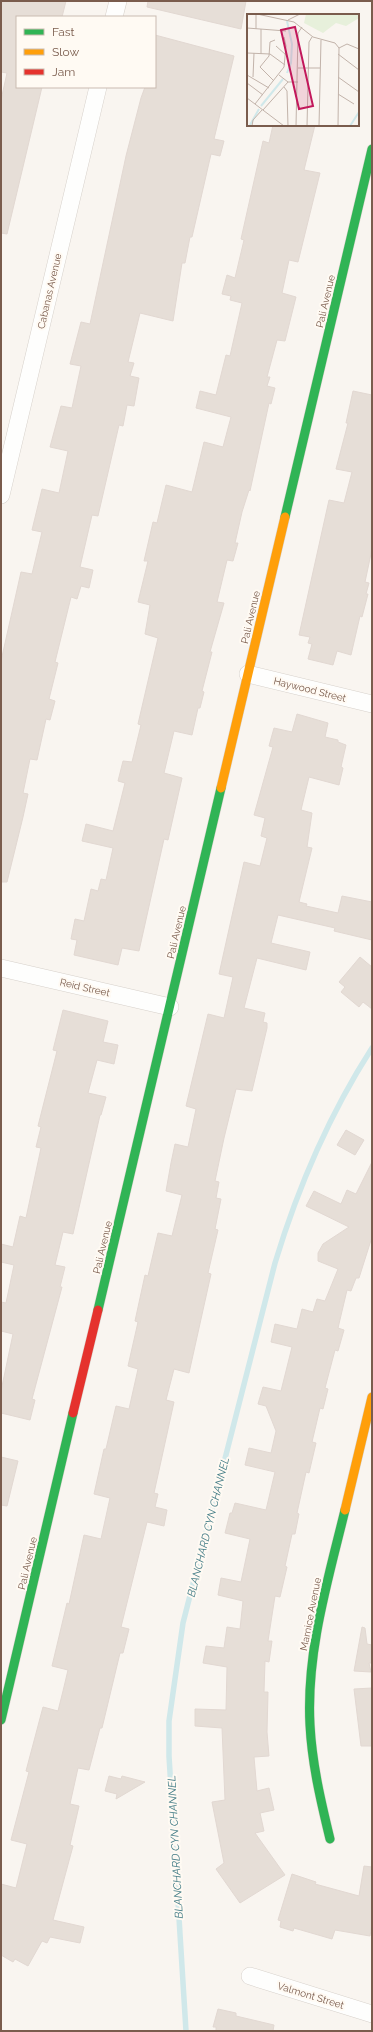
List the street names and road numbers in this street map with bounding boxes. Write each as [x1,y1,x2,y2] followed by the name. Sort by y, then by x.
[35,252,64,330] street label: Cabanas Avenue
[314,274,337,329] street label: Pali Avenue
[239,590,262,645] street label: Pali Avenue
[272,675,348,704] street label: Haywood Street
[165,905,188,960] street label: Pali Avenue
[59,976,112,999] street label: Reid Street
[91,1220,114,1275] street label: Pali Avenue
[16,1536,39,1591] street label: Pali Avenue
[298,1576,323,1652] street label: Marnice Avenue
[276,1980,346,2011] street label: Valmont Street

